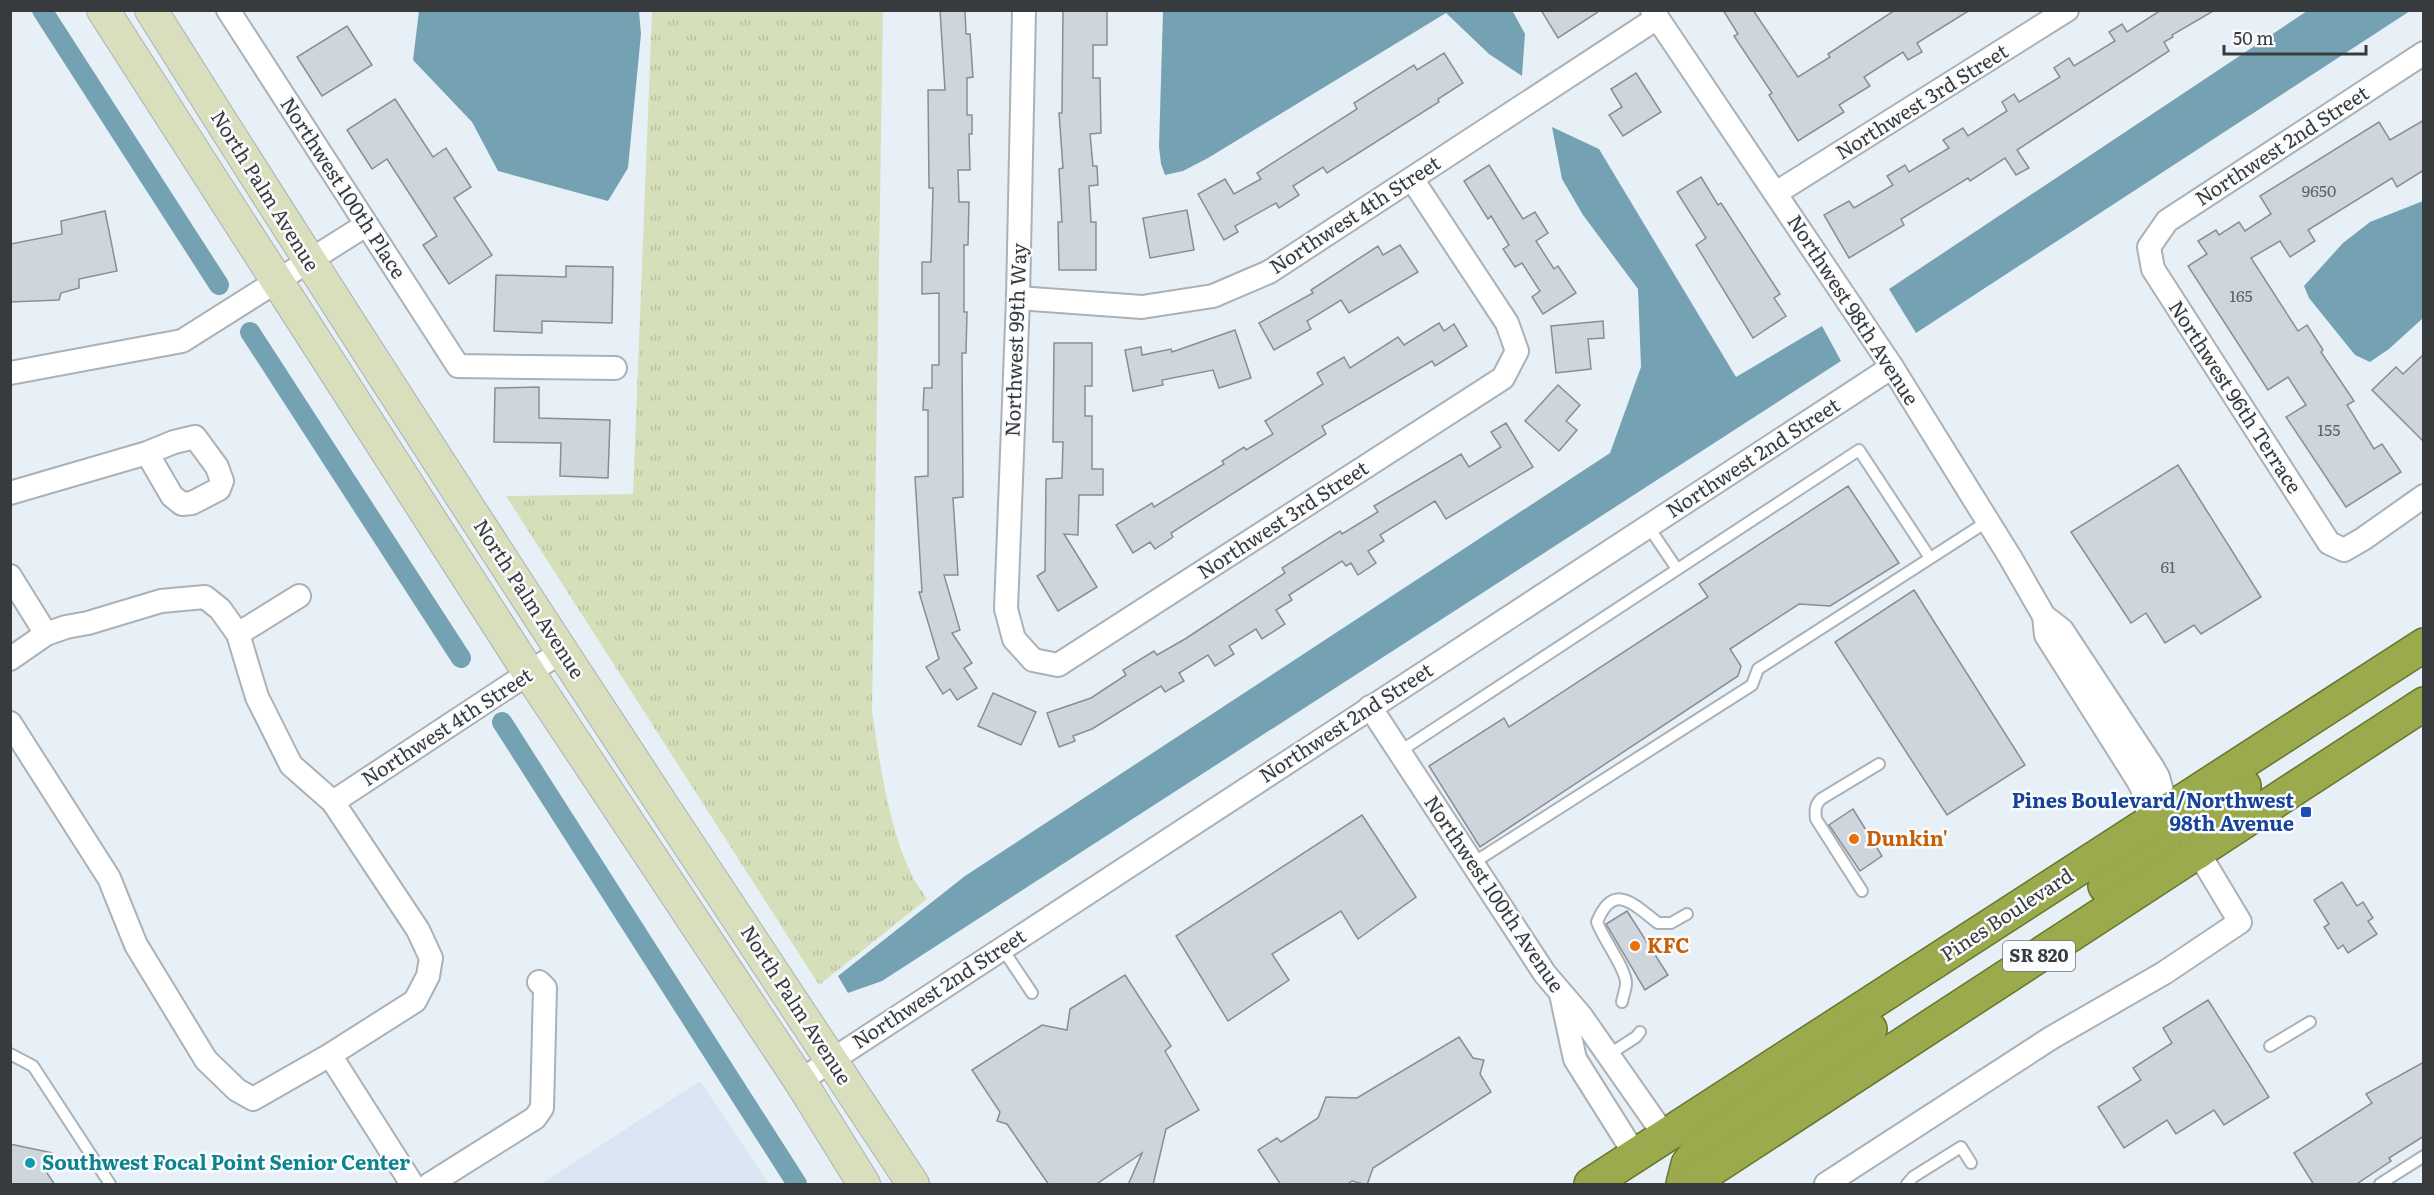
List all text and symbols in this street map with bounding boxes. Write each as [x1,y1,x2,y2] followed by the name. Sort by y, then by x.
[2224,18,2366,56] scale bar
[2233,24,2274,51] text: 50 m
[1829,35,2013,166] street label: Northwest 3rd Street
[2188,77,2374,212] street label: Northwest 2nd Street
[275,90,415,284] street label: Northwest 100th Place
[205,104,328,276] street label: North Palm Avenue
[1262,147,1445,280] street label: Northwest 4th Street
[2302,178,2336,202] house number: 9650
[1782,208,1928,410] street label: Northwest 98th Avenue
[996,242,1032,437] street label: Northwest 99th Way
[2229,283,2253,307] house number: 165
[2163,293,2311,498] street label: Northwest 96th Terrace
[1659,389,1845,524] street label: Northwest 2nd Street
[2318,417,2340,441] house number: 155
[1190,452,1373,585] street label: Northwest 3rd Street
[468,512,594,684] street label: North Palm Avenue
[2160,554,2176,578] house number: 61
[1252,654,1438,789] street label: Northwest 2nd Street
[354,659,537,792] street label: Northwest 4th Street
[2012,784,2294,837] place label: Pines Boulevard/Northwest 98th Avenue
[1418,788,1573,997] street label: Northwest 100th Avenue
[2299,805,2313,819] marker: Pines Boulevard/Northwest 98th Avenue
[1866,822,1948,852] place label: Dunkin'
[1847,832,1861,846] marker: Dunkin'
[1934,859,2078,967] street label: Pines Boulevard
[735,918,861,1090] street label: North Palm Avenue
[845,920,1031,1055] street label: Northwest 2nd Street
[1647,929,1689,959] place label: KFC
[1628,939,1642,953] marker: KFC
[2003,941,2075,971] road number: SR 820
[42,1146,410,1176] place label: Southwest Focal Point Senior Center
[23,1156,37,1170] marker: Southwest Focal Point Senior Center

